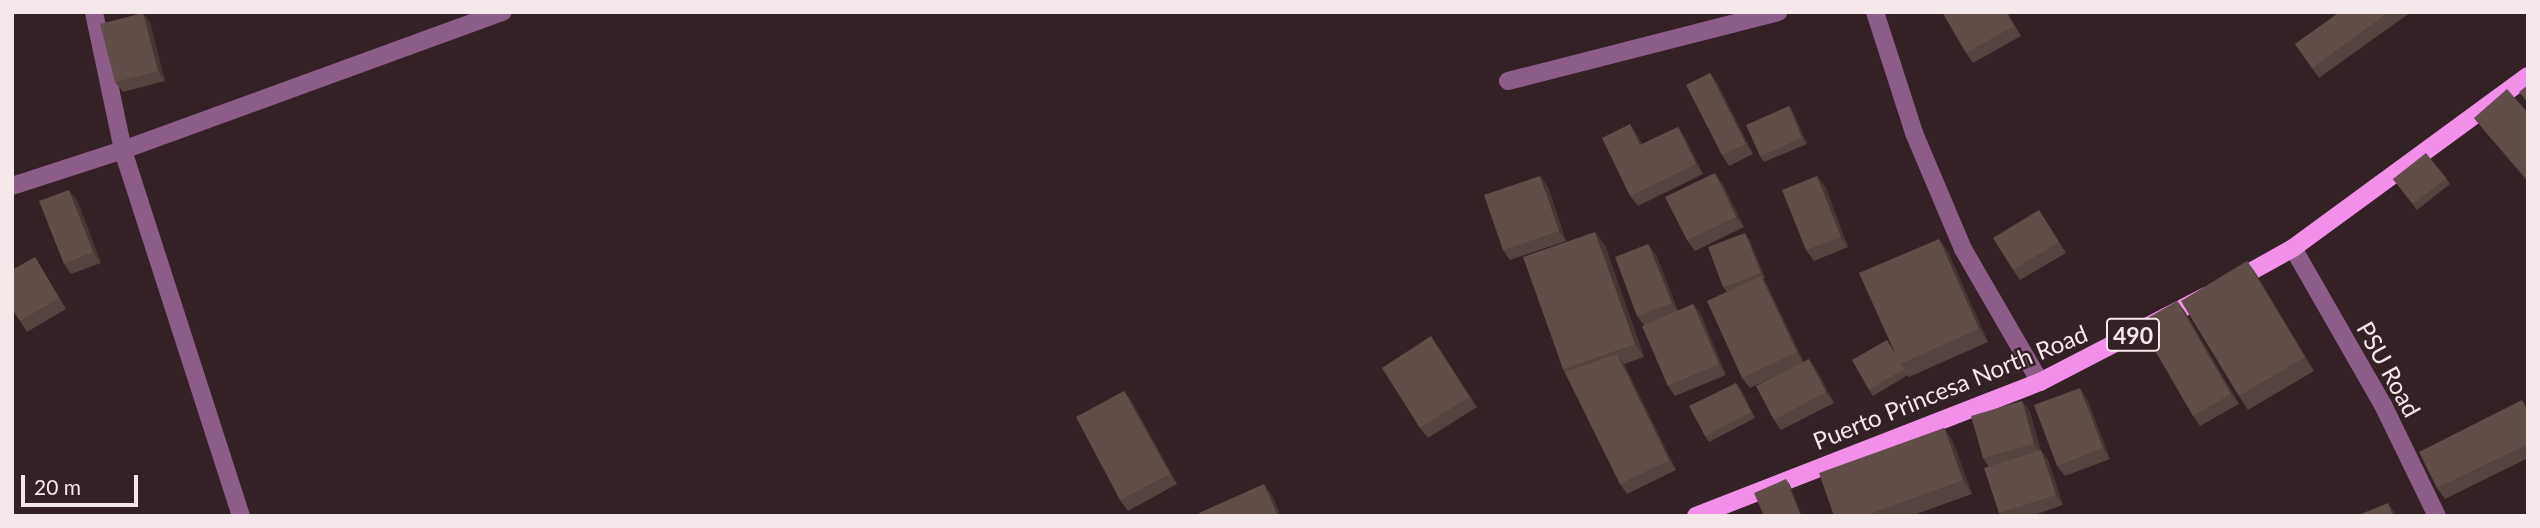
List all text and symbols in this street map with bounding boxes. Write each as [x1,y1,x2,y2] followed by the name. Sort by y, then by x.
[2105,316,2161,354] road number: 490
[2351,316,2427,422] street label: PSU Road
[1809,319,2091,455] street label: Puerto Princesa North Road
[24,462,142,506] scale bar
[34,474,81,499] text: 20 m

